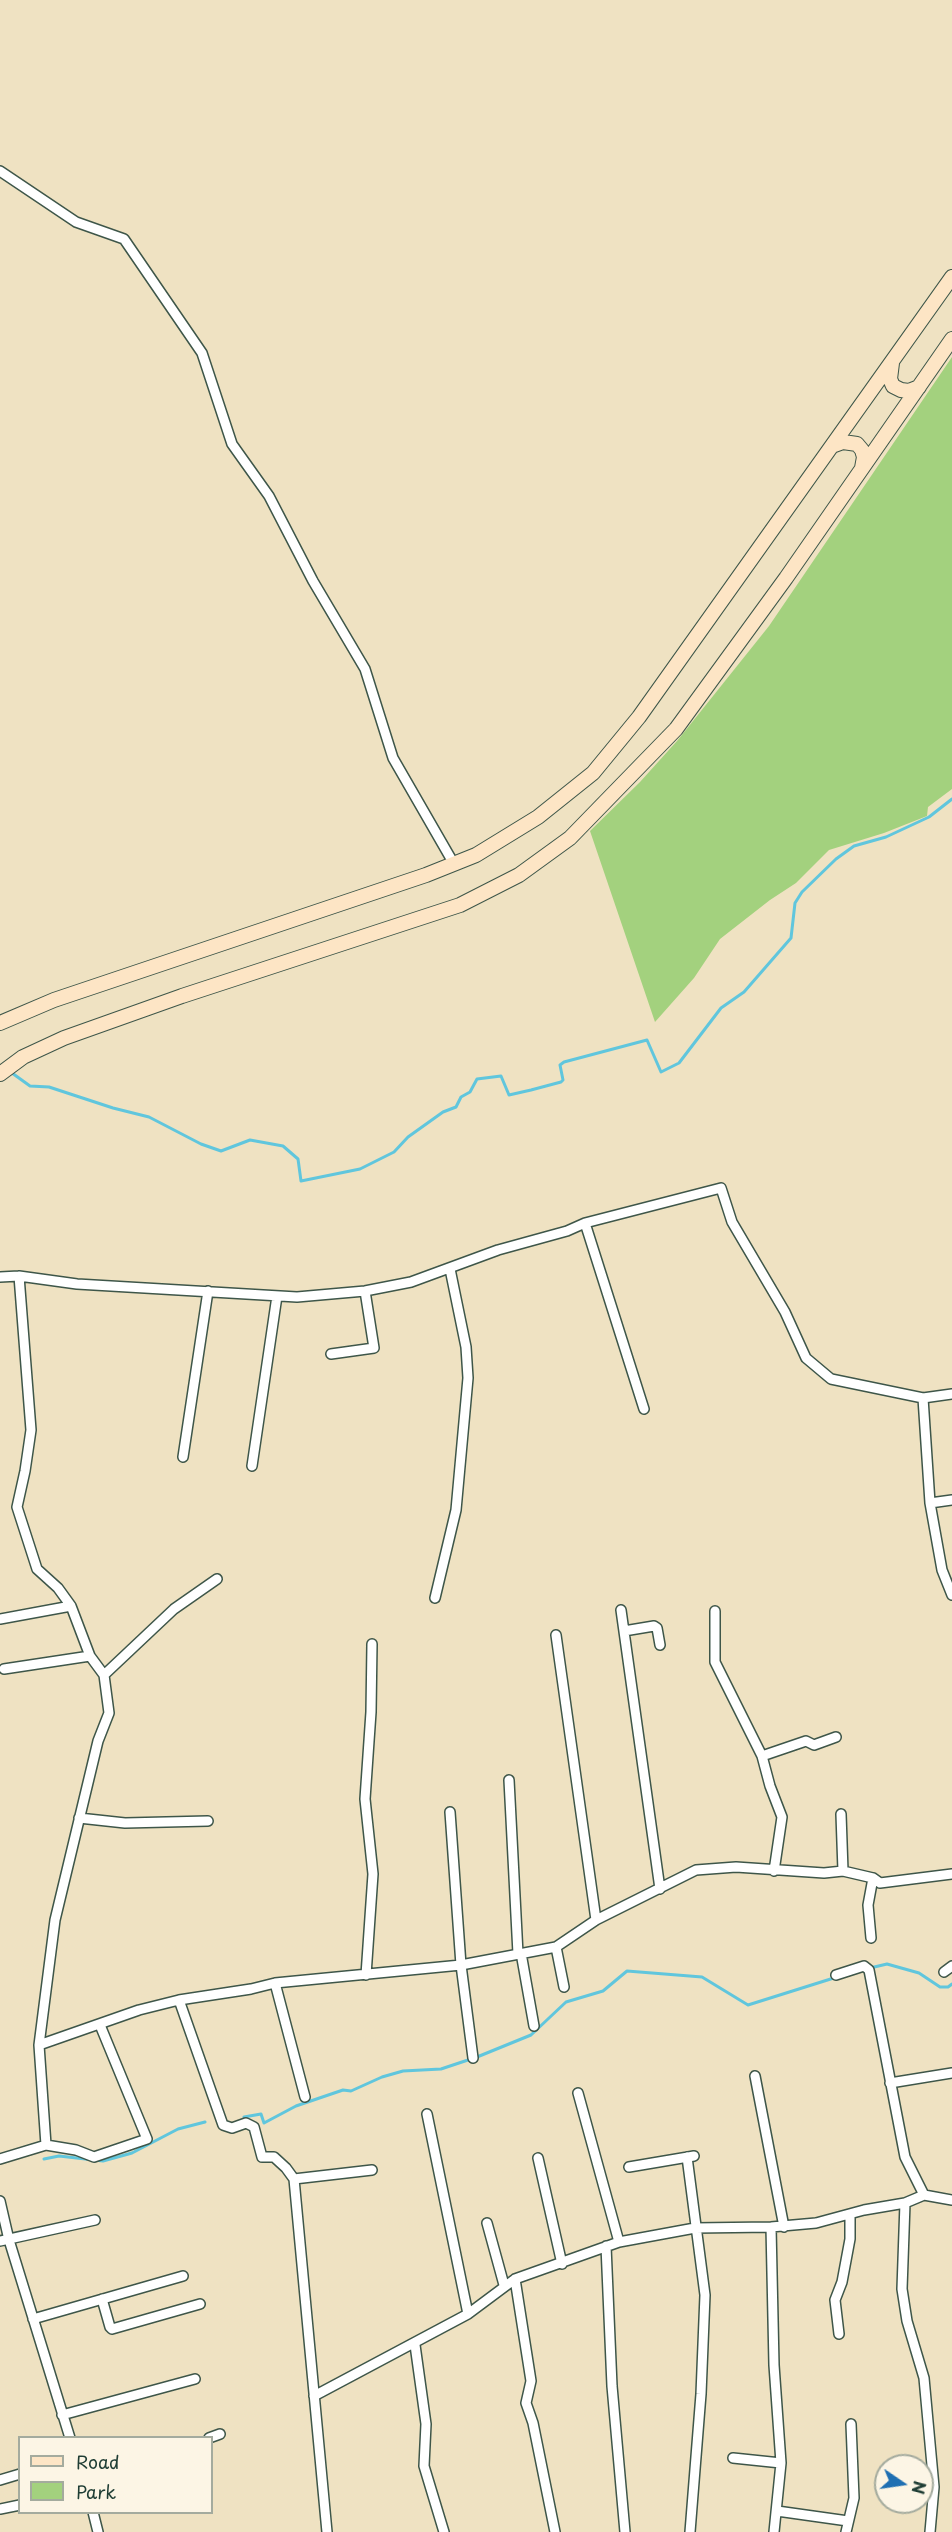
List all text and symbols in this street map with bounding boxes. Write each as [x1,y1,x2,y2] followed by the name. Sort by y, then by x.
[18,2436,213,2514] legend
[76,2448,120,2475] text: Road
[874,2454,934,2514] north arrow
[76,2478,116,2505] text: Park
[906,2479,933,2496] text: N

